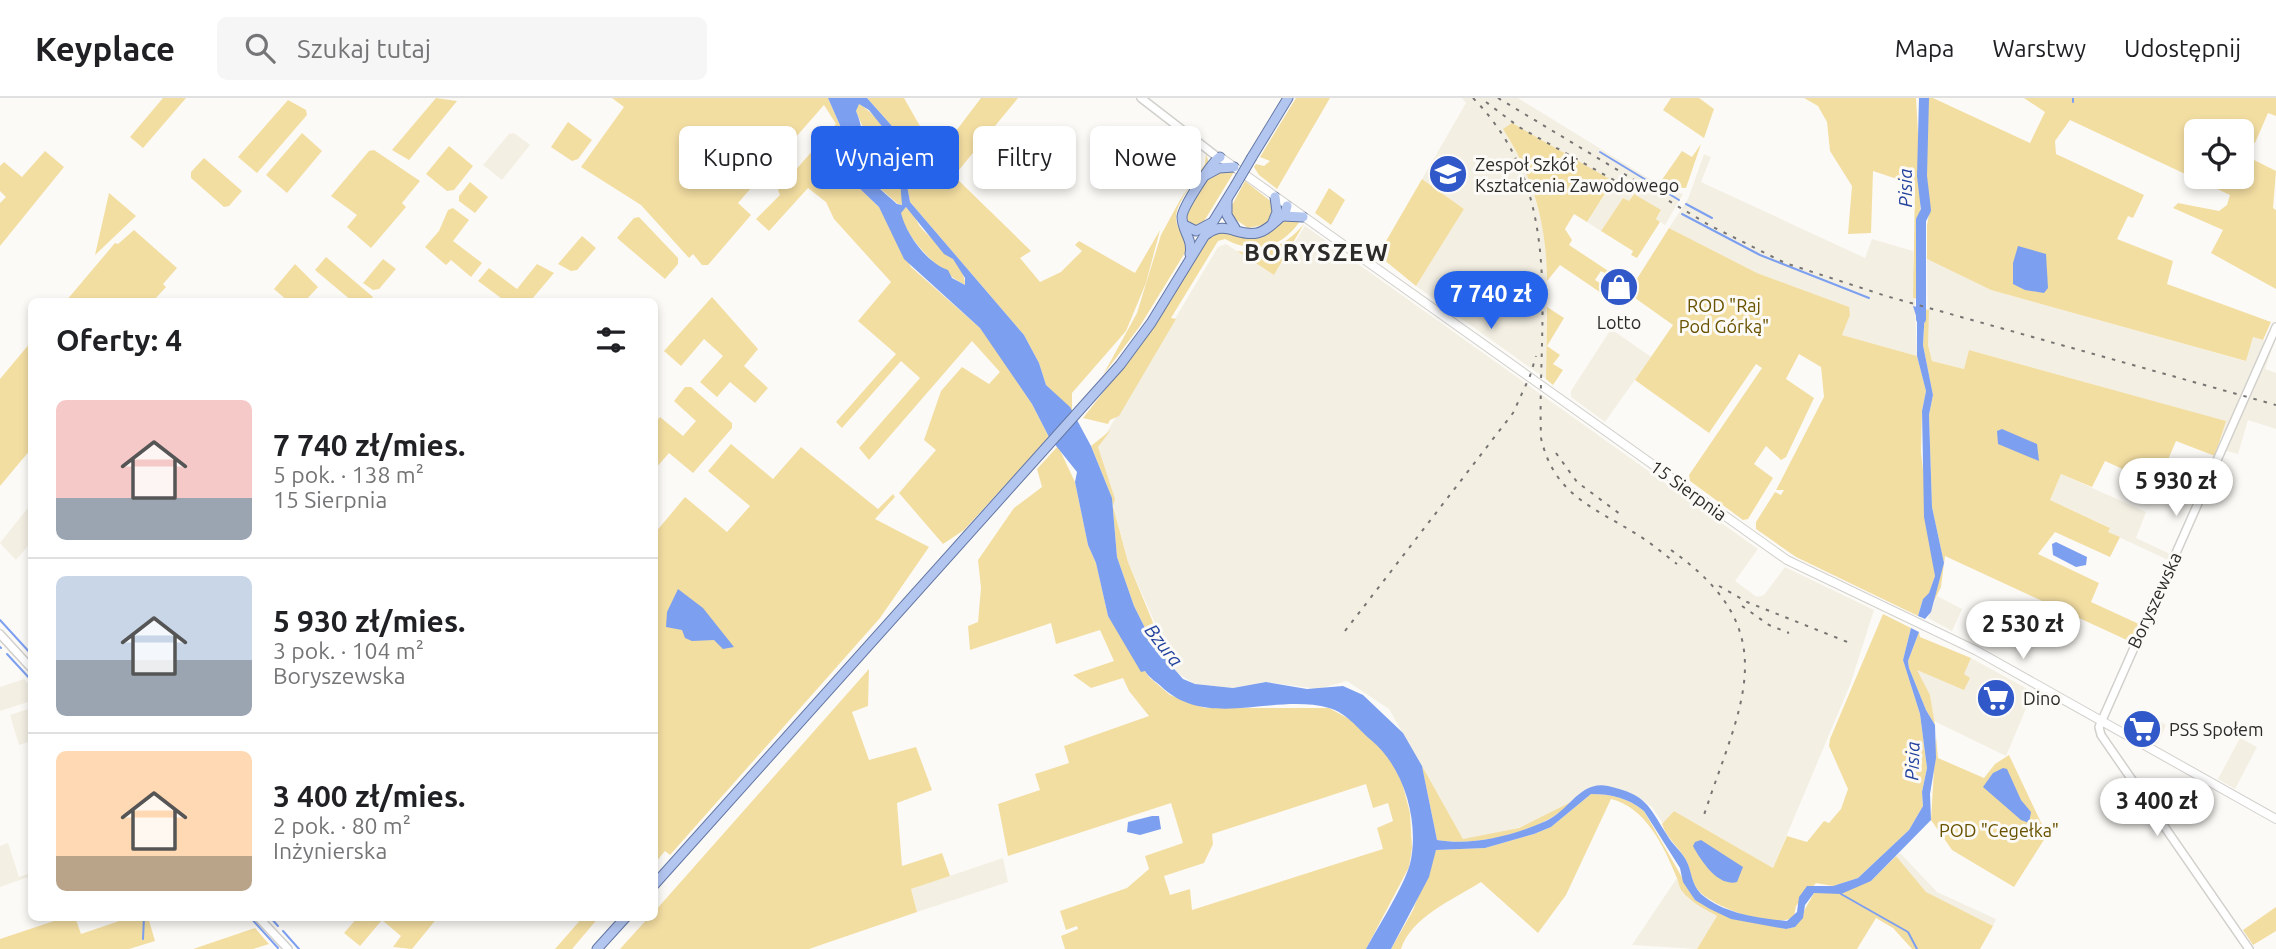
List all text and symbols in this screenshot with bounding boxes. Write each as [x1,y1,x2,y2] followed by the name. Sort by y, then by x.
[217,17,707,80] search box
[241,29,279,67] icon: search
[35,30,175,67] text: Keyplace
[297,34,431,63] text: Szukaj tutaj
[1895,35,1954,62] text: Mapa
[1992,35,2086,62] text: Warstwy
[2124,35,2241,62] text: Udostępnij
[2184,119,2254,189] map controls
[2184,119,2254,189] button: locate
[679,126,797,189] chip: Kupno
[811,126,959,189] chip: Wynajem
[973,126,1076,189] chip: Filtry
[1090,126,1201,189] chip: Nowe
[1427,153,1469,195] school or university icon: Zespoł Szkół Kształcenia Zawodowego
[1475,154,1679,195] place label: Zespoł Szkół Kształcenia Zawodowego
[1894,169,1916,207] water label: Pisia
[1244,239,1390,266] district label: BORYSZEW
[1598,266,1640,308] shop icon: Lotto
[1419,272,1563,331] pin: 7 740 zł
[1450,281,1532,306] text: 7 740 zł
[1679,295,1769,336] park label: ROD "Raj Pod Górką"
[1597,312,1641,332] place label: Lotto
[592,321,630,359] icon: filters
[56,323,182,357] text: Oferty: 4
[112,428,196,512] icon: home
[273,428,465,462] text: 7 740 zł/mies.
[1647,456,1731,524] street label: 15 Sierpnia
[2104,458,2248,518] pin: 5 930 zł
[273,462,424,487] text: 5 pok. · 138 m²
[2135,468,2217,493] text: 5 930 zł
[273,487,387,512] text: 15 Sierpnia
[2123,549,2185,651] street label: Boryszewska
[1951,602,2095,661] pin: 2 530 zł
[112,604,196,688] icon: home
[273,604,465,638] text: 5 930 zł/mies.
[1982,611,2064,636] text: 2 530 zł
[1141,619,1187,671] water label: Bzura
[273,638,424,663] text: 3 pok. · 104 m²
[273,663,406,688] text: Boryszewska
[1975,677,2017,719] supermarket icon: Dino
[2023,688,2061,708] place label: Dino
[2121,708,2163,750] supermarket icon: PSS Społem
[2169,719,2264,739] place label: PSS Społem
[1900,741,1924,781] water label: Pisia
[2085,778,2229,838] pin: 3 400 zł
[112,779,196,863] icon: home
[273,779,465,813] text: 3 400 zł/mies.
[2116,788,2198,813] text: 3 400 zł
[273,813,411,838] text: 2 pok. · 80 m²
[1939,820,2059,840] park label: POD "Cegełka"
[273,838,387,863] text: Inżynierska

